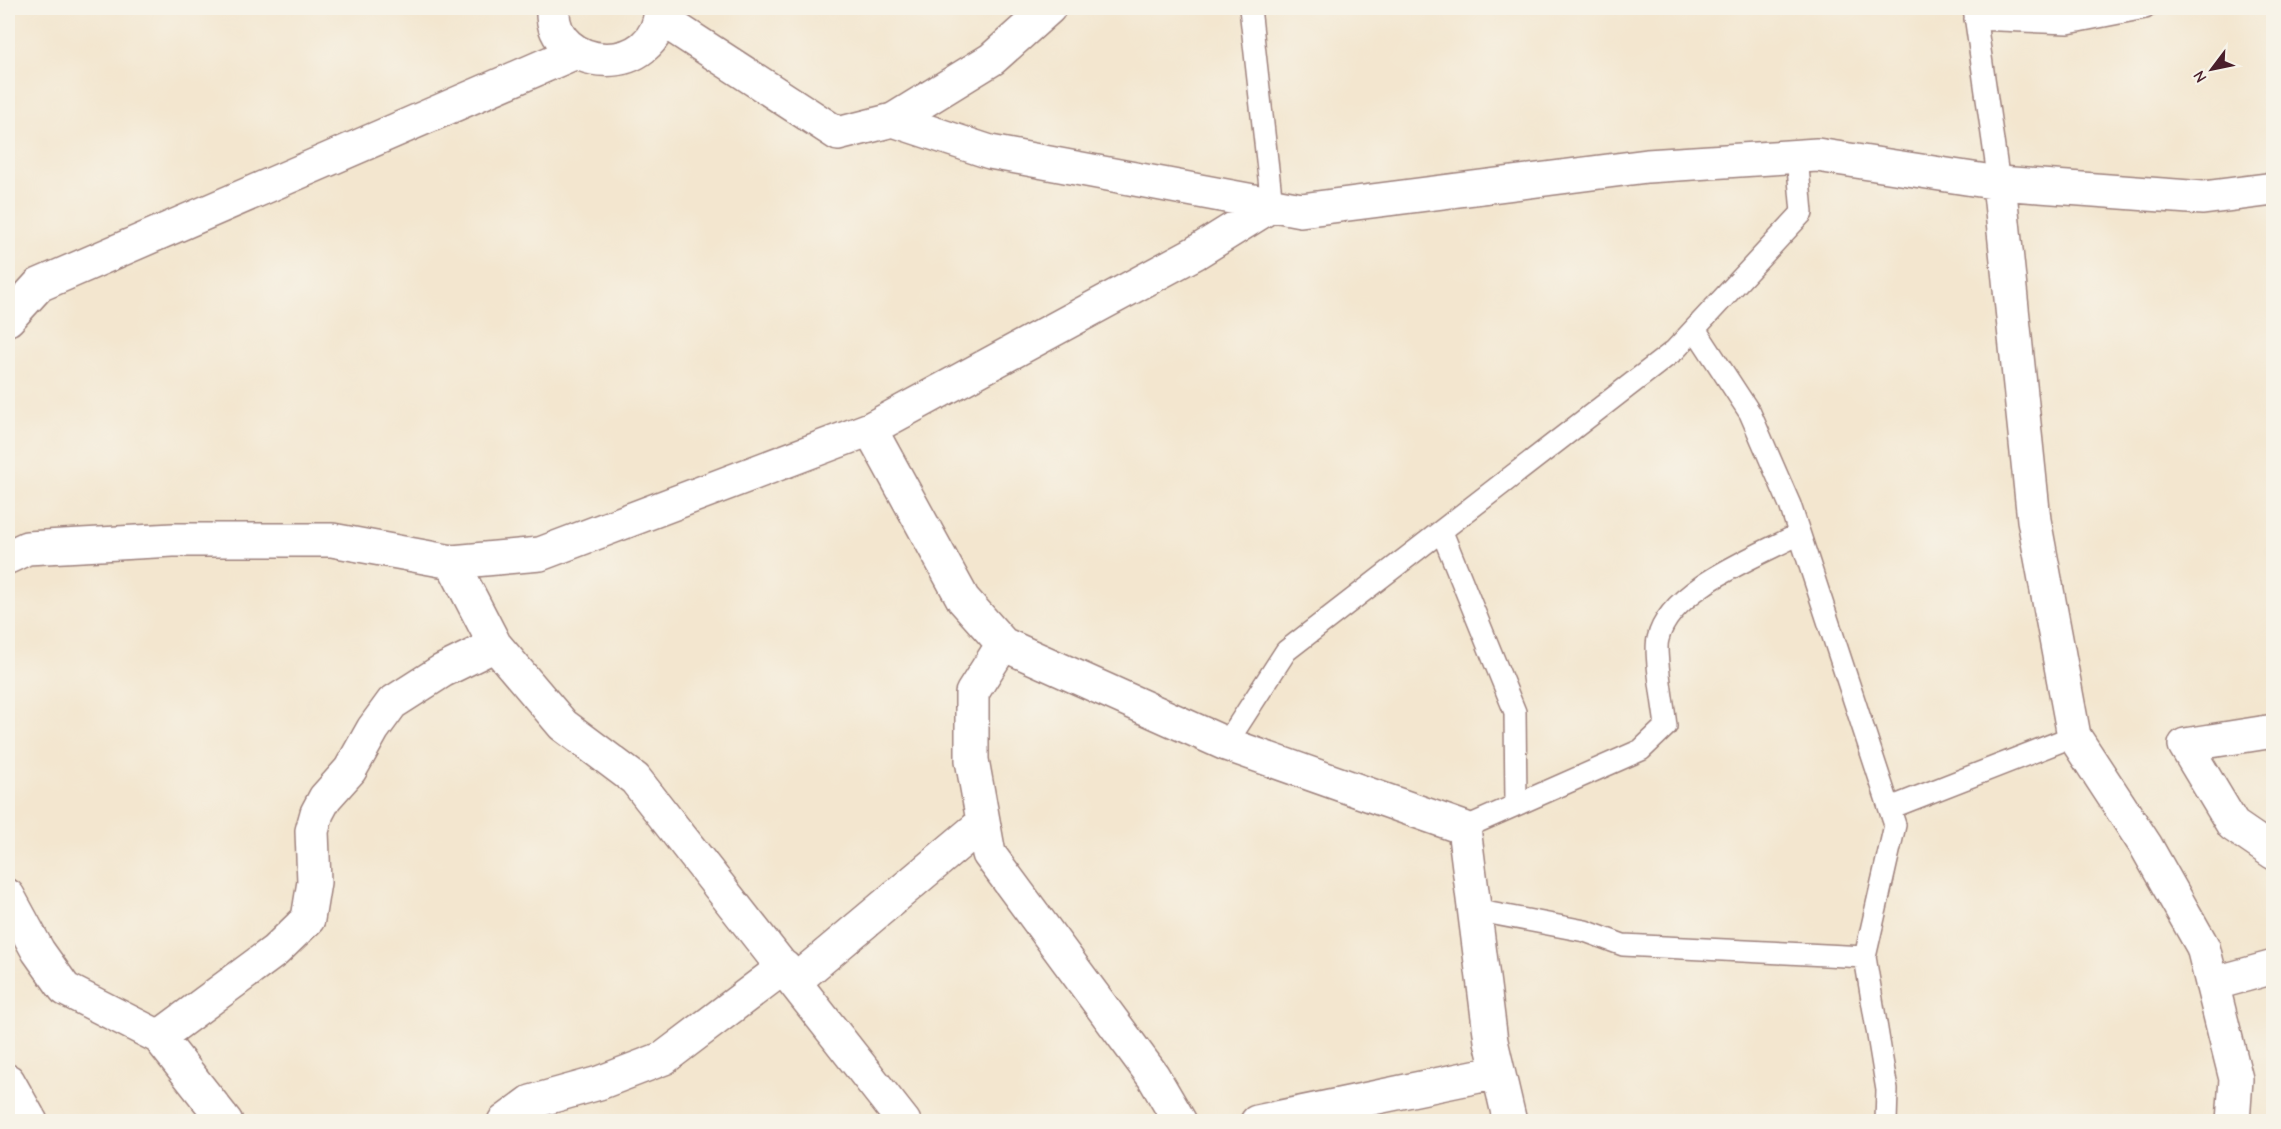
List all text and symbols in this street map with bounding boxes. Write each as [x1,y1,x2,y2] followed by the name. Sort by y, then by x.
[2182,39,2242,99] north arrow
[2190,67,2211,86] text: N

